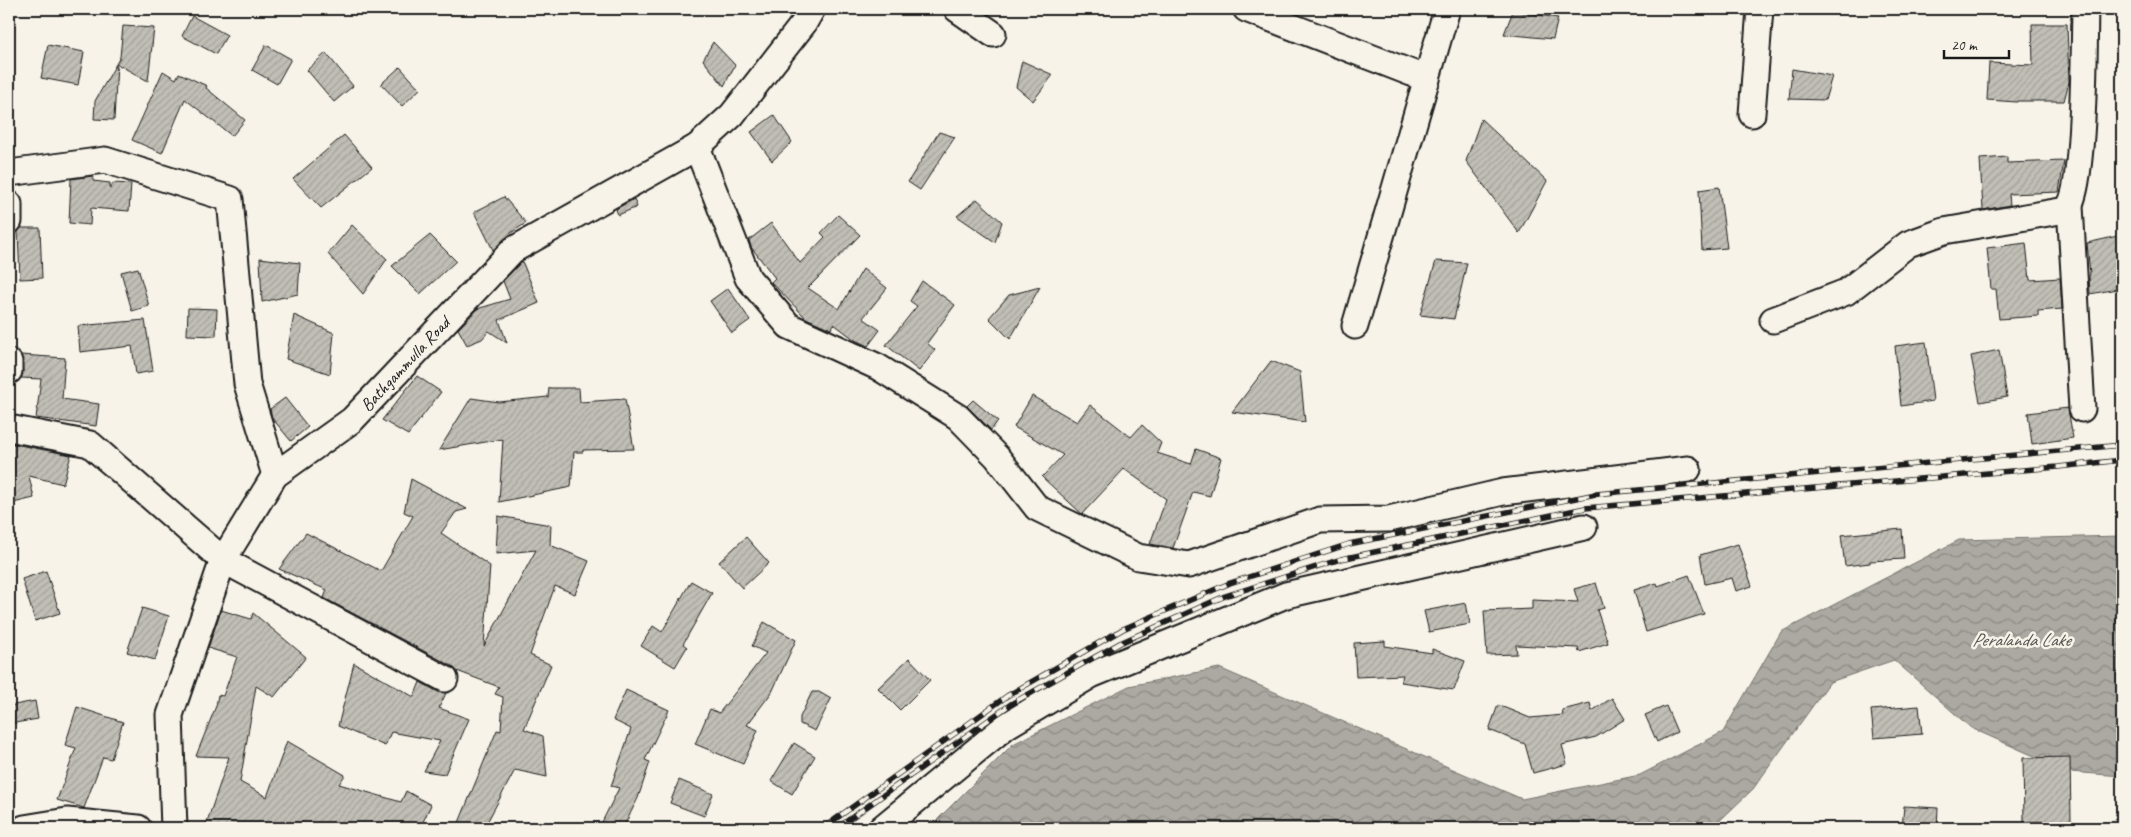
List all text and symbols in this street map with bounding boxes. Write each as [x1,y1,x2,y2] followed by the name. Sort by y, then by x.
[1944,28,2008,60] scale bar
[1951,36,1978,55] text: 20 m
[356,310,456,416] street label: Bathgammulla Road
[1972,628,2073,652] water label: Peralanda Lake

